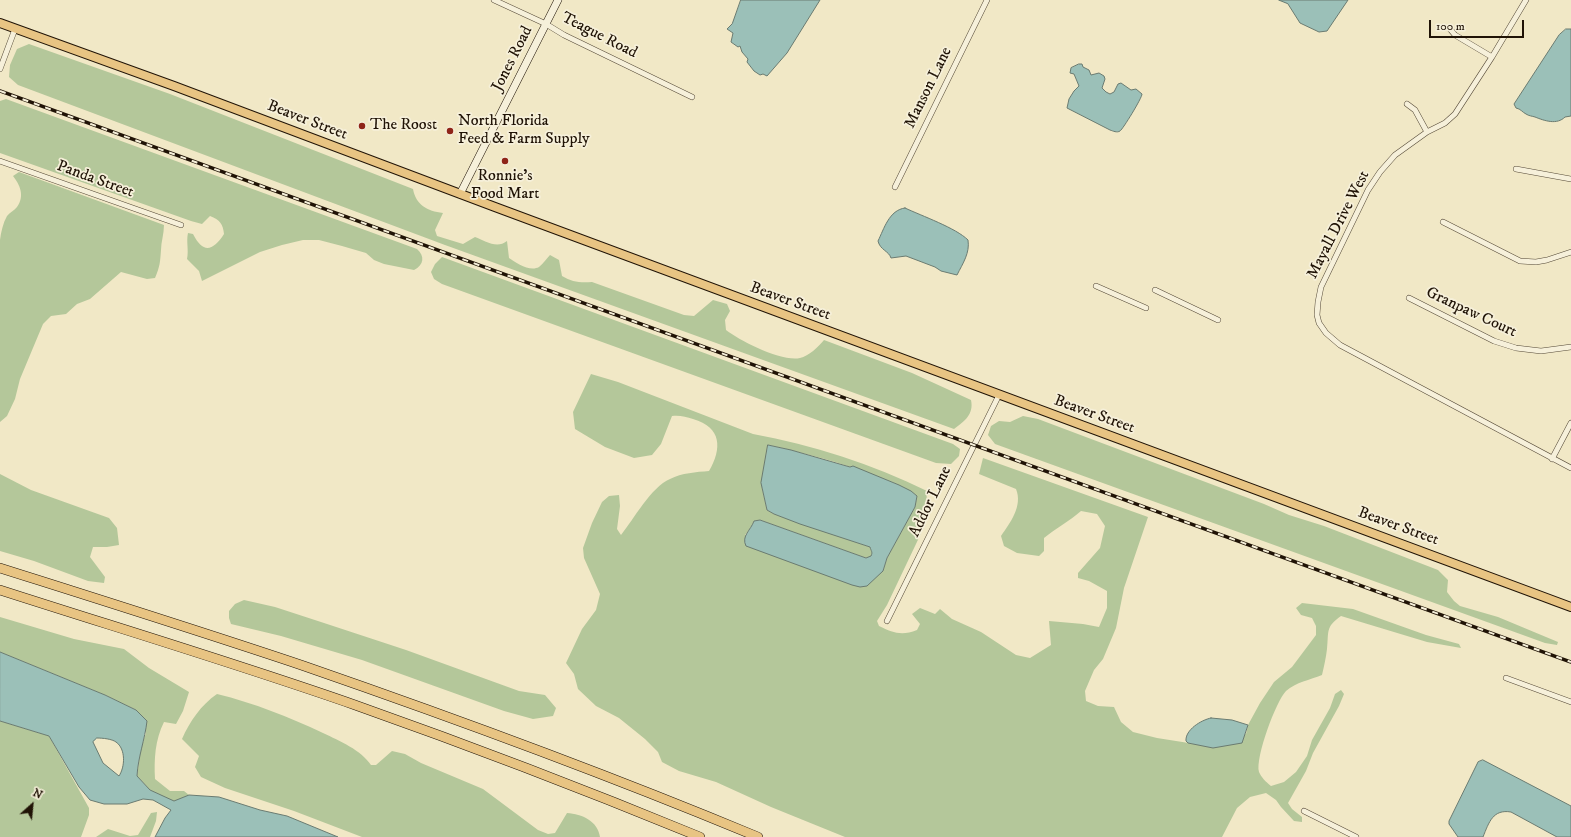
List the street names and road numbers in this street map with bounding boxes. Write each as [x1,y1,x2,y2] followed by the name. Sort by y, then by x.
[558,9,640,63] street label: Teague Road
[488,23,538,95] street label: Jones Road
[901,44,957,132] street label: Manson Lane
[264,97,350,145] street label: Beaver Street
[54,157,136,203] street label: Panda Street
[1303,168,1375,282] street label: Mayall Drive West
[747,279,833,325] street label: Beaver Street
[1423,284,1519,342] street label: Granpaw Court
[1051,392,1137,438] street label: Beaver Street
[906,463,956,541] street label: Addor Lane
[1355,504,1441,550] street label: Beaver Street

